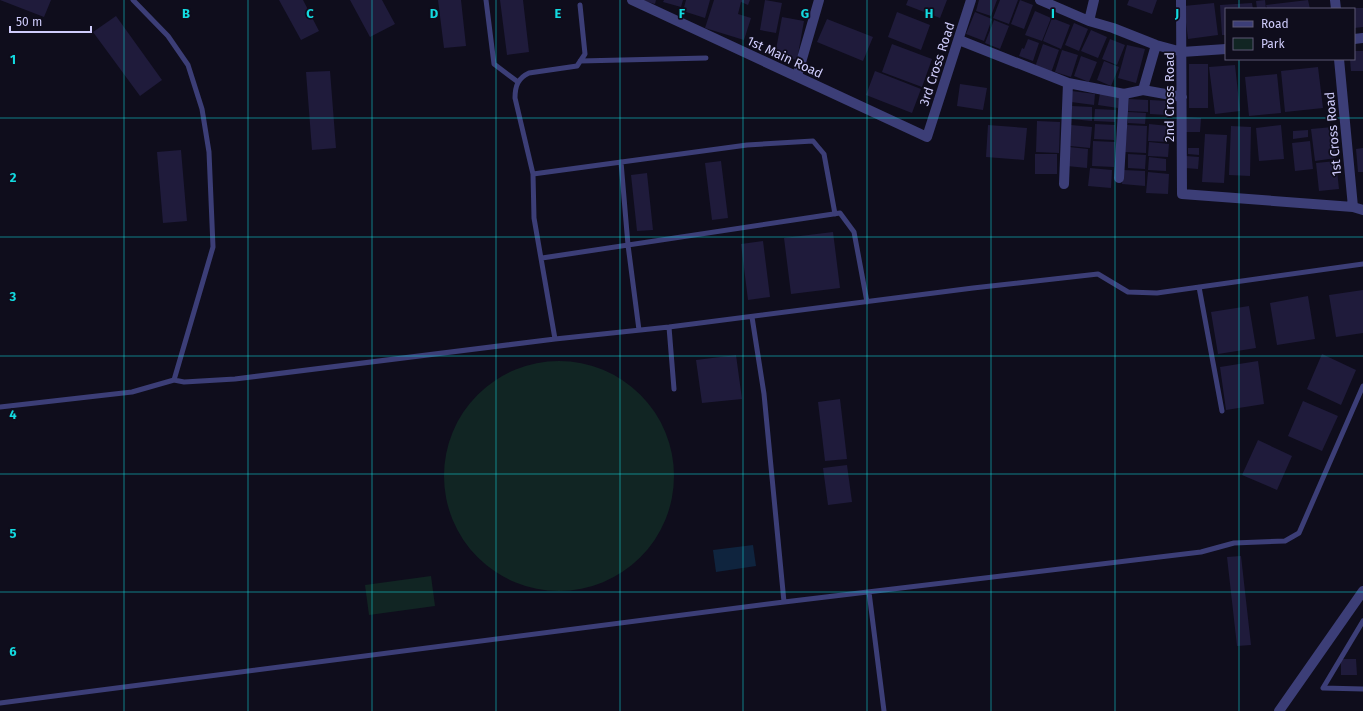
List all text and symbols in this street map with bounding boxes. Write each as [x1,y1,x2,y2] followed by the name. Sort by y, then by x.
[182,6,190,21] text: B
[306,6,314,21] text: C
[430,6,439,21] text: D
[555,6,562,21] text: E
[679,6,686,21] text: F
[801,6,809,21] text: G
[925,6,933,21] text: H
[1051,6,1055,21] text: I
[1174,6,1179,21] text: J
[10,8,91,34] scale bar
[1225,8,1355,60] legend
[16,15,42,29] text: 50 m
[1261,17,1289,31] text: Road
[916,20,958,108] street label: 3rd Cross Road
[745,33,825,81] street label: 1st Main Road
[1261,37,1285,51] text: Park
[10,52,16,67] text: 1
[1162,52,1177,142] street label: 2nd Cross Road
[1322,91,1344,177] street label: 1st Cross Road
[10,170,17,185] text: 2
[9,289,17,304] text: 3
[9,407,17,422] text: 4
[10,526,17,541] text: 5
[9,644,17,659] text: 6

